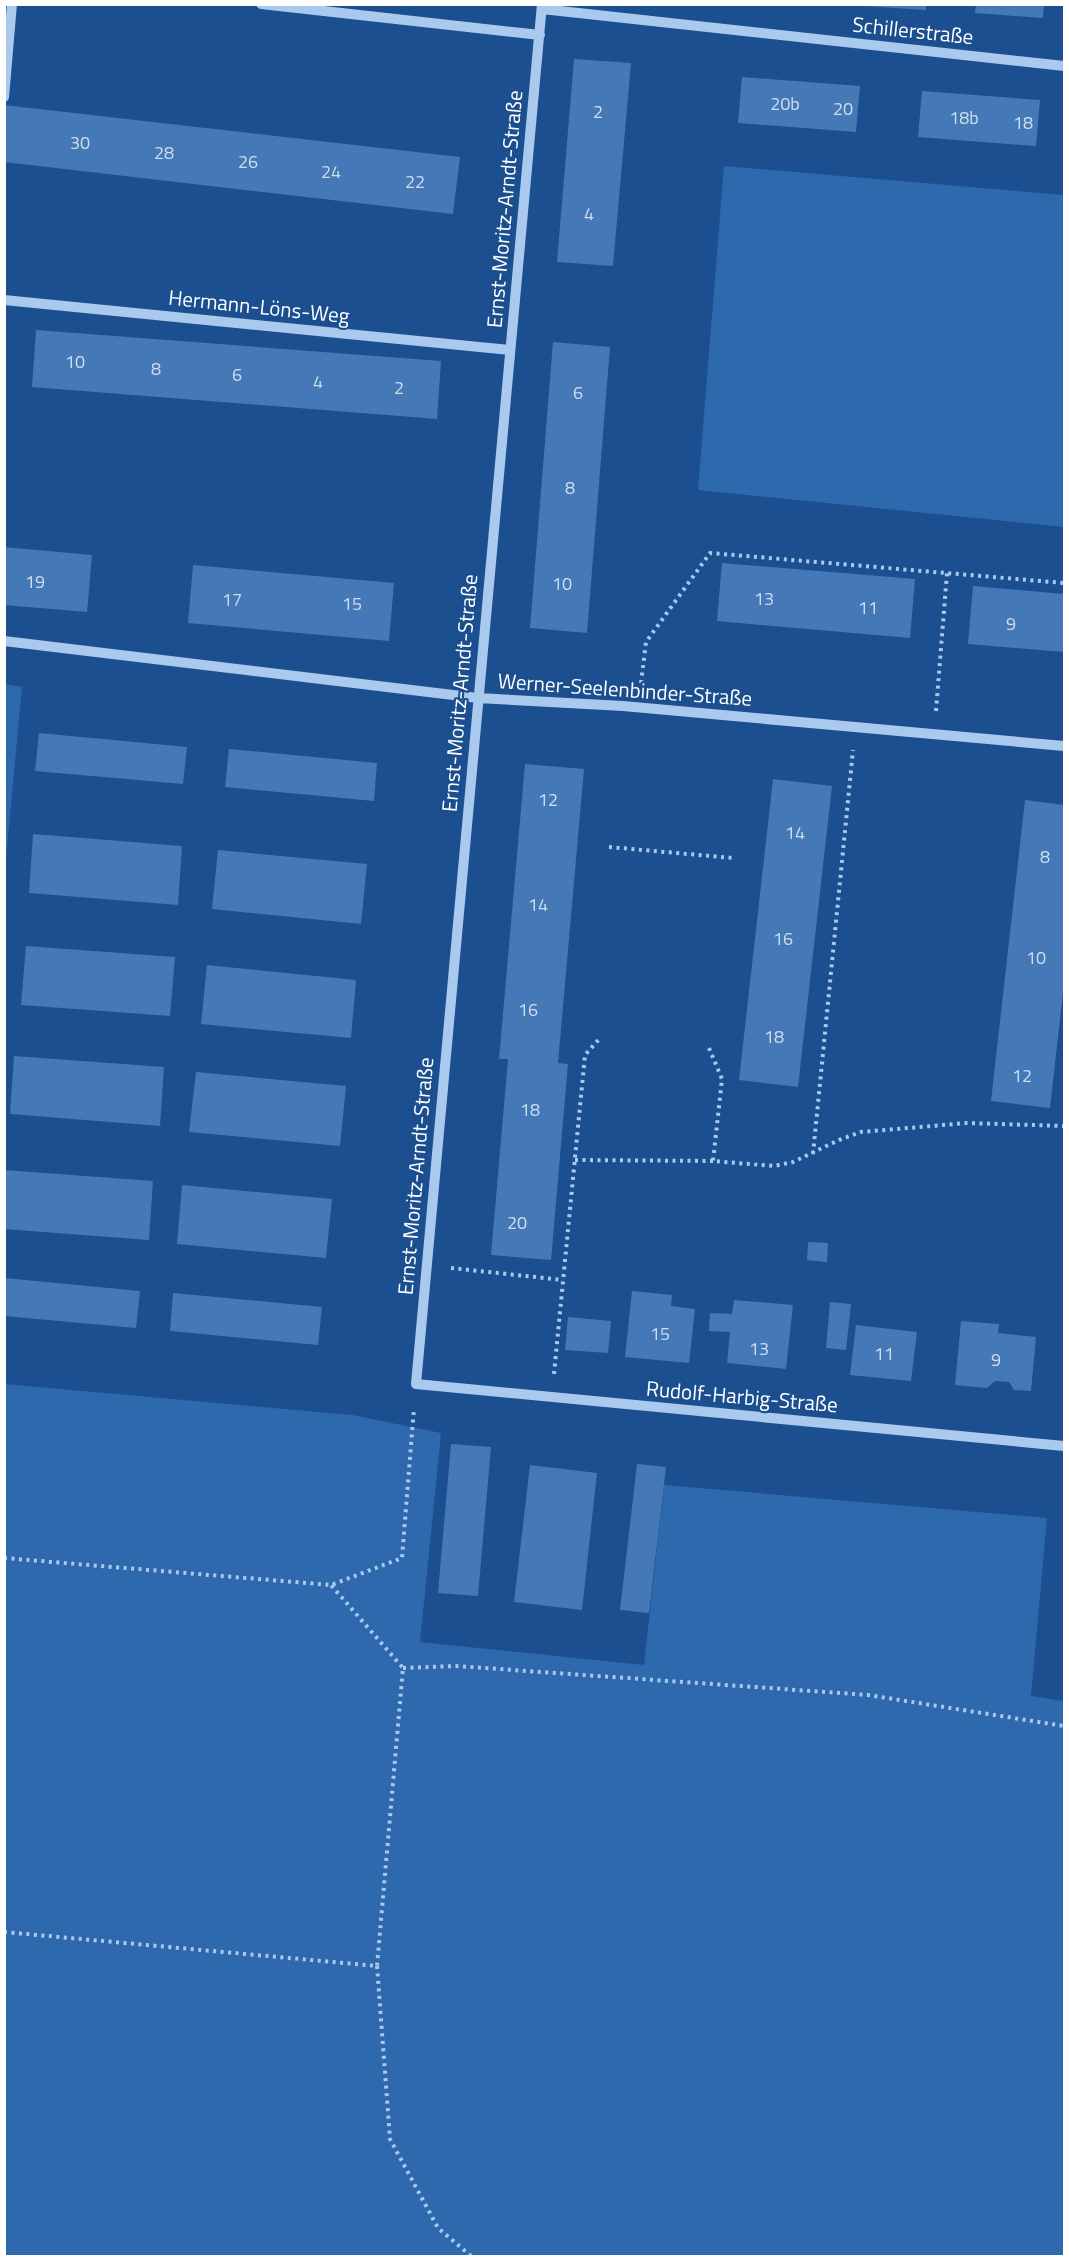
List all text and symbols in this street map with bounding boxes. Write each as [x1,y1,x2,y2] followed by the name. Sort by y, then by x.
[851,8,975,52] street label: Schillerstraße
[478,89,530,329] street label: Ernst-Moritz-Arndt-Straße
[770,90,800,117] house number: 20b
[833,95,853,122] house number: 20
[593,98,603,125] house number: 2
[949,104,979,131] house number: 18b
[1013,109,1033,136] house number: 18
[70,129,90,156] house number: 30
[154,139,174,166] house number: 28
[238,148,258,175] house number: 26
[321,158,341,185] house number: 24
[405,168,425,195] house number: 22
[584,200,594,227] house number: 4
[167,281,351,331] street label: Hermann-Löns-Weg
[65,348,85,375] house number: 10
[151,355,161,382] house number: 8
[232,361,242,388] house number: 6
[313,368,323,395] house number: 4
[394,374,404,401] house number: 2
[573,379,583,406] house number: 6
[565,474,575,501] house number: 8
[25,568,45,595] house number: 19
[552,570,572,597] house number: 10
[433,573,485,813] street label: Ernst-Moritz-Arndt-Straße
[754,585,774,612] house number: 13
[222,586,242,613] house number: 17
[342,590,362,617] house number: 15
[858,594,878,621] house number: 11
[1006,610,1016,637] house number: 9
[497,664,753,714] street label: Werner-Seelenbinder-Straße
[538,786,558,813] house number: 12
[785,819,805,846] house number: 14
[1040,843,1050,870] house number: 8
[528,891,548,918] house number: 14
[773,925,793,952] house number: 16
[1026,944,1046,971] house number: 10
[518,996,538,1023] house number: 16
[764,1023,784,1050] house number: 18
[389,1056,441,1296] street label: Ernst-Moritz-Arndt-Straße
[1012,1062,1032,1089] house number: 12
[520,1096,540,1123] house number: 18
[507,1209,527,1236] house number: 20
[650,1320,670,1347] house number: 15
[749,1335,769,1362] house number: 13
[874,1340,894,1367] house number: 11
[991,1346,1001,1373] house number: 9
[645,1372,839,1420] street label: Rudolf-Harbig-Straße

